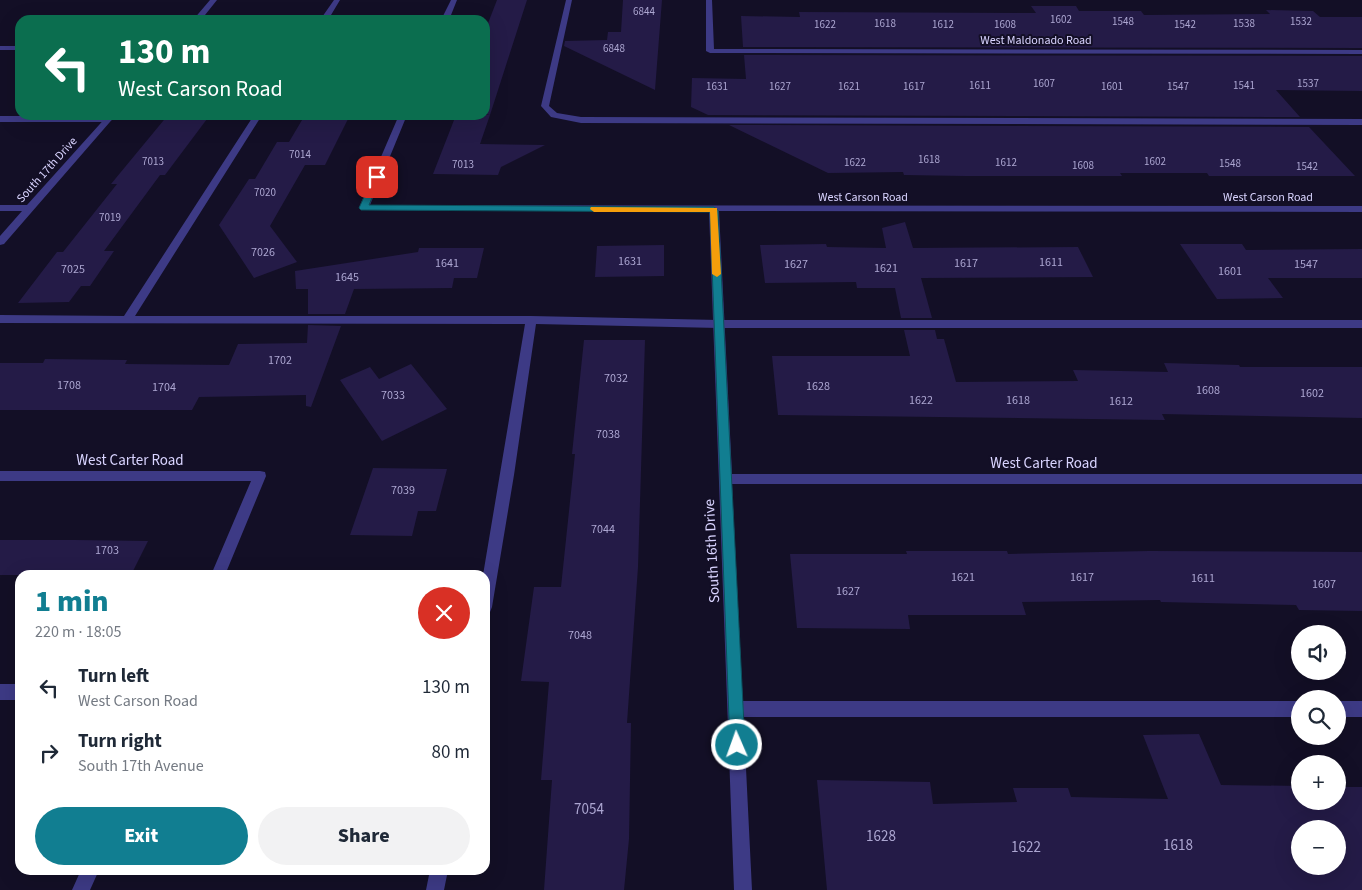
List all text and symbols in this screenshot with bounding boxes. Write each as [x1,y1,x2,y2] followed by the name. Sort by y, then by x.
[633,4,655,19] house number: 6844
[1050,12,1072,27] house number: 1602
[1112,14,1134,29] house number: 1548
[1290,14,1312,29] house number: 1532
[874,16,896,31] house number: 1618
[1233,16,1255,31] house number: 1538
[814,17,836,32] house number: 1622
[932,17,954,32] house number: 1612
[994,17,1016,32] house number: 1608
[1174,17,1196,32] house number: 1542
[118,27,210,77] text: 130 m
[980,32,1092,49] street label: West Maldonado Road
[35,35,100,100] icon: left
[603,41,625,56] house number: 6848
[118,73,283,105] text: West Carson Road
[1033,76,1055,91] house number: 1607
[1297,76,1319,91] house number: 1537
[969,78,991,93] house number: 1611
[1233,78,1255,93] house number: 1541
[706,79,728,94] house number: 1631
[769,79,791,94] house number: 1627
[838,79,860,94] house number: 1621
[903,79,925,94] house number: 1617
[1101,79,1123,94] house number: 1601
[1167,79,1189,94] house number: 1547
[13,133,81,207] street label: South 17th Drive
[289,147,311,162] house number: 7014
[918,152,940,167] house number: 1618
[142,154,164,169] house number: 7013
[1144,154,1166,169] house number: 1602
[844,155,866,170] house number: 1622
[995,155,1017,170] house number: 1612
[356,156,398,198] pin
[1219,156,1241,171] house number: 1548
[452,157,474,172] house number: 7013
[1072,158,1094,173] house number: 1608
[1296,159,1318,174] house number: 1542
[363,163,391,191] icon: arrive
[254,185,276,200] house number: 7020
[818,189,908,206] street label: West Carson Road
[1223,189,1313,206] street label: West Carson Road
[99,210,121,225] house number: 7019
[251,244,275,261] house number: 7026
[618,253,642,270] house number: 1631
[1039,254,1063,271] house number: 1611
[435,255,459,272] house number: 1641
[954,255,978,272] house number: 1617
[784,256,808,273] house number: 1627
[1294,256,1318,273] house number: 1547
[874,260,898,277] house number: 1621
[61,261,85,278] house number: 7025
[1218,263,1242,280] house number: 1601
[335,269,359,286] house number: 1645
[268,352,292,369] house number: 1702
[604,370,628,387] house number: 7032
[57,377,81,394] house number: 1708
[806,378,830,395] house number: 1628
[152,379,176,396] house number: 1704
[1196,382,1220,399] house number: 1608
[1300,385,1324,402] house number: 1602
[381,387,405,404] house number: 7033
[909,392,933,409] house number: 1622
[1006,392,1030,409] house number: 1618
[1109,393,1133,410] house number: 1612
[596,426,620,443] house number: 7038
[76,450,184,471] street label: West Carter Road
[990,453,1098,474] street label: West Carter Road
[391,482,415,499] house number: 7039
[699,498,725,604] street label: South 16th Drive
[591,521,615,538] house number: 7044
[95,542,119,559] house number: 1703
[951,569,975,586] house number: 1621
[1070,569,1094,586] house number: 1617
[1191,570,1215,587] house number: 1611
[1312,576,1336,593] house number: 1607
[35,580,109,623] text: 1 min
[836,583,860,600] house number: 1627
[418,587,470,639] button: close
[35,621,122,643] text: 220 m · 18:05
[1291,625,1346,875] map controls
[1291,625,1346,680] button: sound
[568,627,592,644] house number: 7048
[78,663,149,690] text: Turn left
[35,674,63,702] icon: left
[422,674,470,701] text: 130 m
[78,690,198,712] text: West Carson Road
[1291,690,1346,745] button: search
[710,718,762,770] position arrow
[78,728,162,755] text: Turn right
[35,739,63,767] icon: right
[432,739,470,766] text: 80 m
[78,755,204,777] text: South 17th Avenue
[1291,755,1346,810] button: +
[574,799,604,820] house number: 7054
[35,807,248,865] button: Exit
[258,807,470,865] button: Share
[1291,820,1346,875] button: −
[866,826,896,847] house number: 1628
[1163,835,1193,856] house number: 1618
[1011,837,1041,858] house number: 1622

